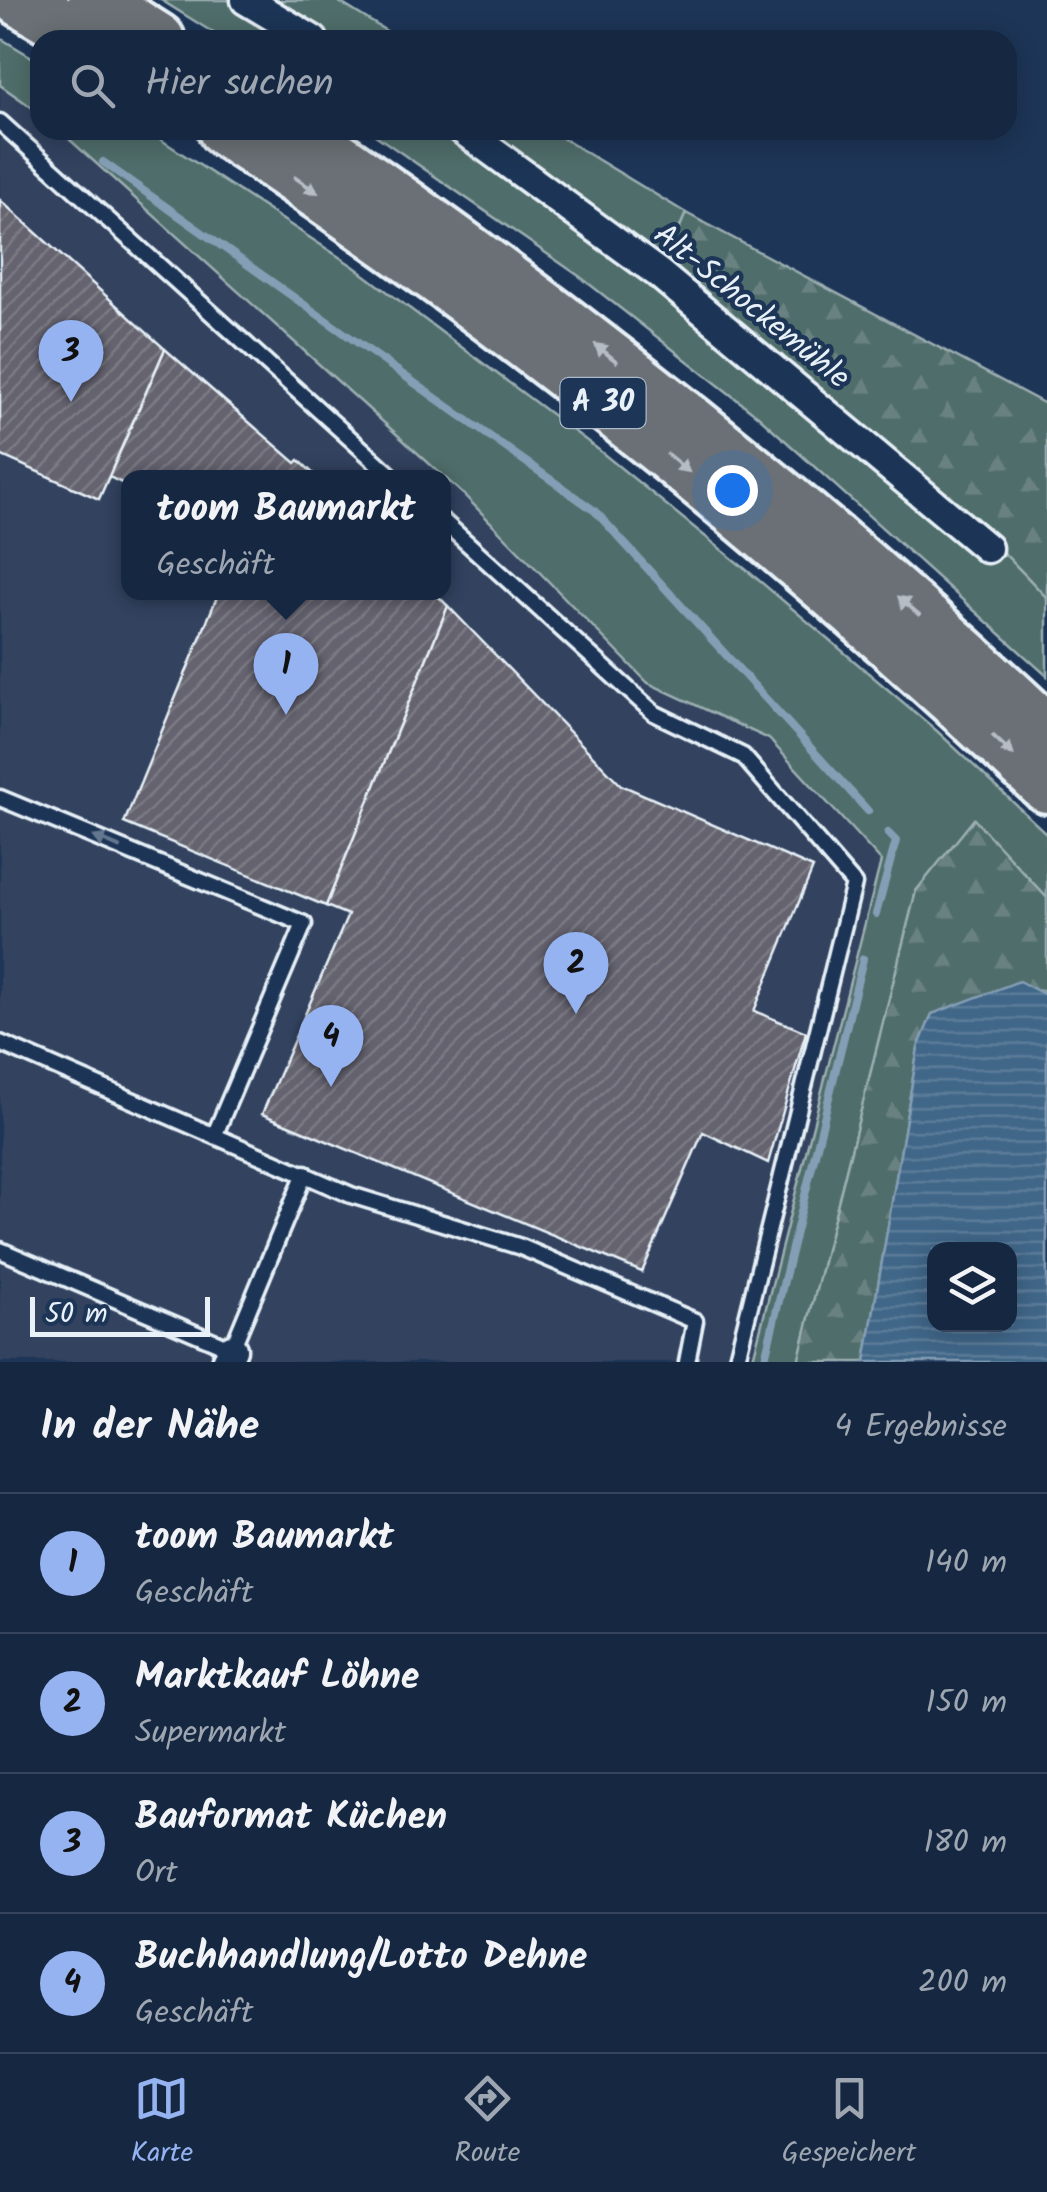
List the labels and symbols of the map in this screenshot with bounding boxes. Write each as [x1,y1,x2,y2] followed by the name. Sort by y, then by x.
[292,175,319,194] one-way arrow
[641,211,861,403] street label: Alt-Schockemühle
[38,320,104,402] pin: 3
[593,343,619,364] one-way arrow
[560,378,646,428] road number: A 30
[666,452,691,473] one-way arrow
[707,465,758,516] your location
[897,595,922,617] one-way arrow
[254,632,318,715] pin: 1
[990,733,1014,756] one-way arrow
[92,834,122,850] one-way arrow
[544,932,608,1014] pin: 2
[298,1004,364,1087] pin: 4
[30,1292,210,1336] scale bar

